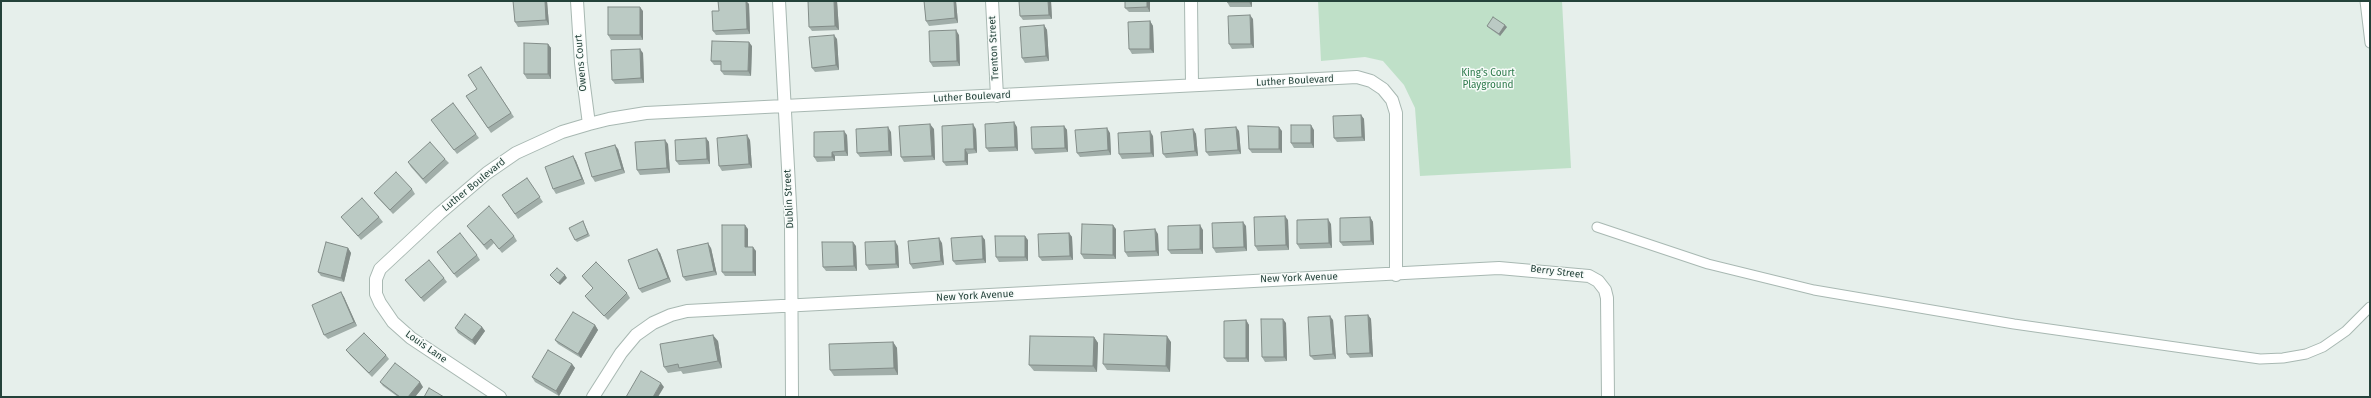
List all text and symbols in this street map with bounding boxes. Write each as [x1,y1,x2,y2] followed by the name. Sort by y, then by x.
[986,15,1002,81] street label: Trenton Street
[573,34,589,92] street label: Owens Court
[1461,67,1515,90] park label: King's Court Playground
[1256,73,1334,89] street label: Luther Boulevard
[933,89,1011,105] street label: Luther Boulevard
[440,156,508,214] street label: Luther Boulevard
[781,169,797,229] street label: Dublin Street
[1529,263,1585,281] street label: Berry Street
[1260,271,1338,285] street label: New York Avenue
[936,288,1014,304] street label: New York Avenue
[403,328,449,366] street label: Louis Lane

